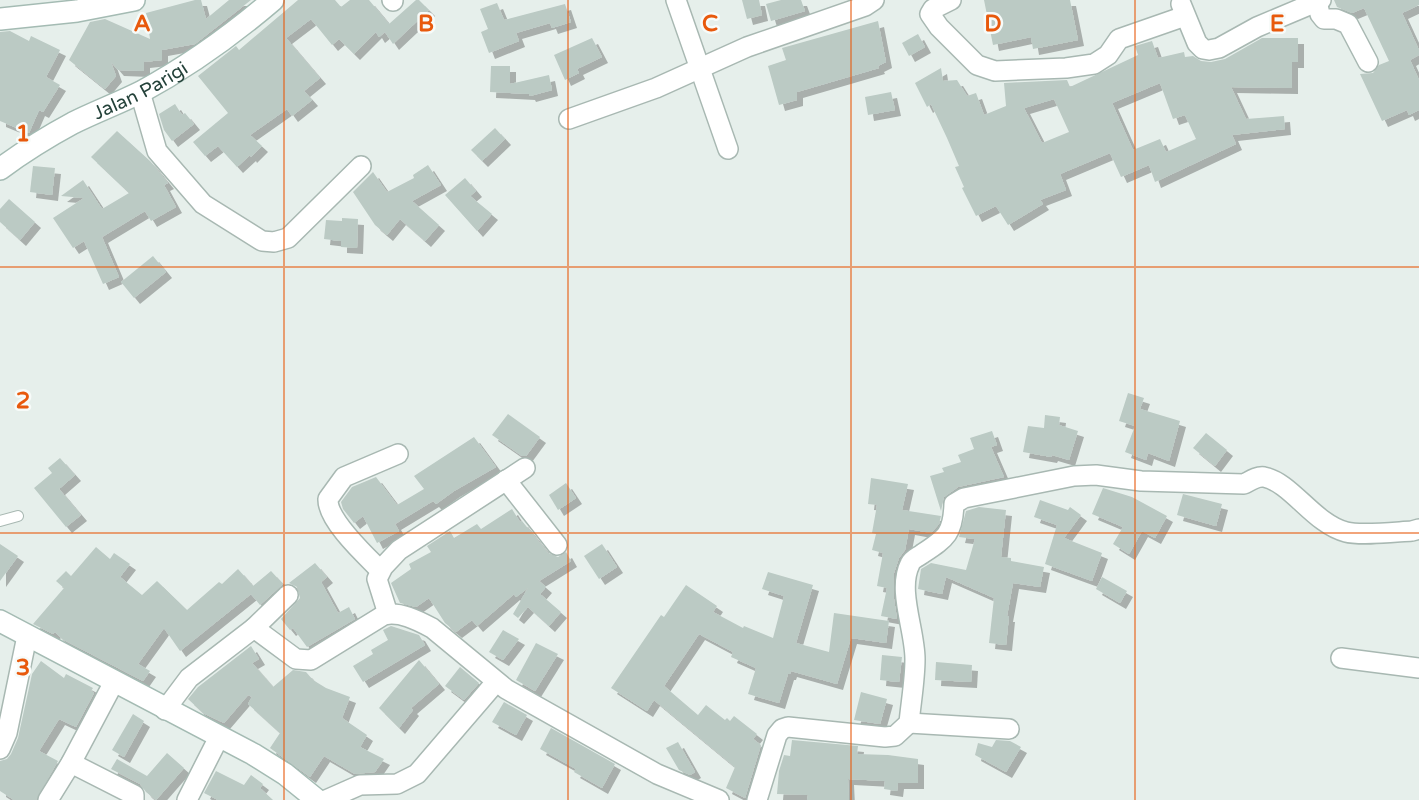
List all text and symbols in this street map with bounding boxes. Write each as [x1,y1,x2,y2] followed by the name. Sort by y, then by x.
[133,10,151,38] text: A
[418,10,434,38] text: B
[702,10,718,38] text: C
[984,10,1002,38] text: D
[1270,10,1284,38] text: E
[90,57,192,124] street label: Jalan Parigi
[16,120,30,148] text: 1
[16,387,30,415] text: 2
[16,654,30,682] text: 3

